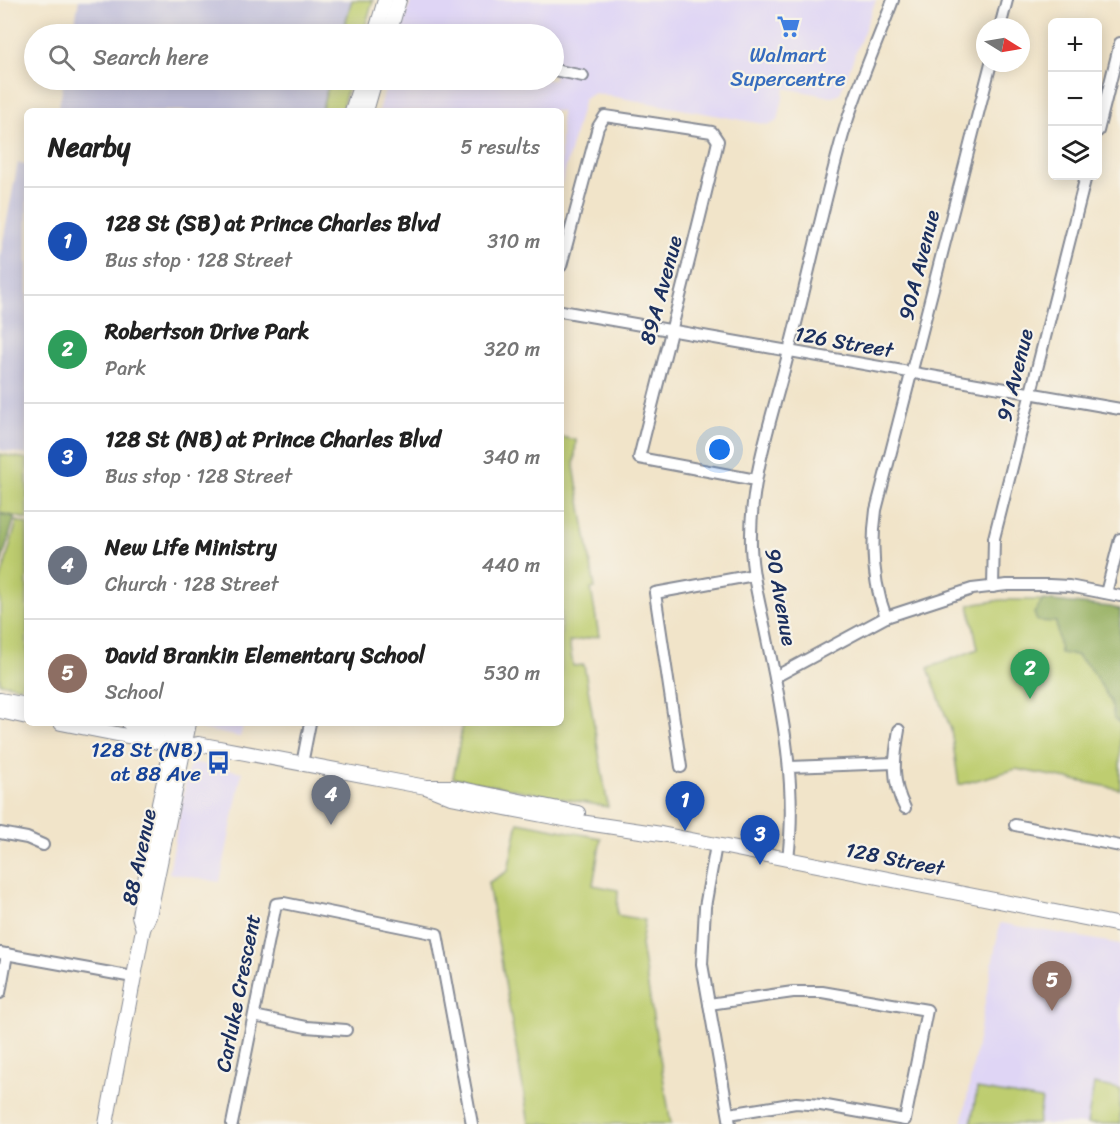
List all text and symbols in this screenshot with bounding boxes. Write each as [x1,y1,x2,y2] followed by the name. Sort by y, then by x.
[775,14,801,40] supermarket icon: Walmart Supercentre
[976,18,1030,72] north arrow
[1048,18,1102,180] map controls
[1048,18,1102,72] button: +
[24,24,564,90] search box
[730,36,846,98] place label: Walmart Supercentre
[93,38,209,77] text: Search here
[45,41,78,74] icon: search
[1048,72,1102,126] button: −
[48,124,130,170] text: Nearby
[1048,126,1102,180] button: layers
[461,130,540,165] text: 5 results
[105,204,439,243] text: 128 St (SB) at Prince Charles Blvd
[887,206,951,324] street label: 90A Avenue
[63,224,72,259] text: 1
[487,224,540,259] text: 310 m
[628,231,694,349] street label: 89A Avenue
[105,243,292,278] text: Bus stop · 128 Street
[105,312,310,351] text: Robertson Drive Park
[792,315,898,370] street label: 126 Street
[985,325,1045,425] street label: 91 Avenue
[62,332,73,367] text: 2
[484,332,540,367] text: 320 m
[105,351,146,386] text: Park
[105,420,441,459] text: 128 St (NB) at Prince Charles Blvd
[705,435,734,464] your location
[62,440,73,475] text: 3
[483,440,540,475] text: 340 m
[105,459,292,494] text: Bus stop · 128 Street
[105,528,277,567] text: New Life Ministry
[754,545,808,649] street label: 90 Avenue
[61,548,74,583] text: 4
[482,548,540,583] text: 440 m
[105,567,279,602] text: Church · 128 Street
[105,636,425,675] text: David Brankin Elementary School
[1010,650,1050,699] pin: 2
[61,656,74,691] text: 5
[484,656,540,691] text: 530 m
[105,675,164,710] text: School
[91,731,203,793] place label: 128 St (NB) at 88 Ave
[206,749,232,775] bus stop icon: 128 St (NB) at 88 Ave
[312,776,350,825] pin: 4
[666,782,704,831] pin: 1
[110,805,168,909] street label: 88 Avenue
[740,816,780,865] pin: 3
[842,831,949,888] street label: 128 Street
[204,911,272,1075] street label: Carluke Crescent
[1032,962,1072,1011] pin: 5

